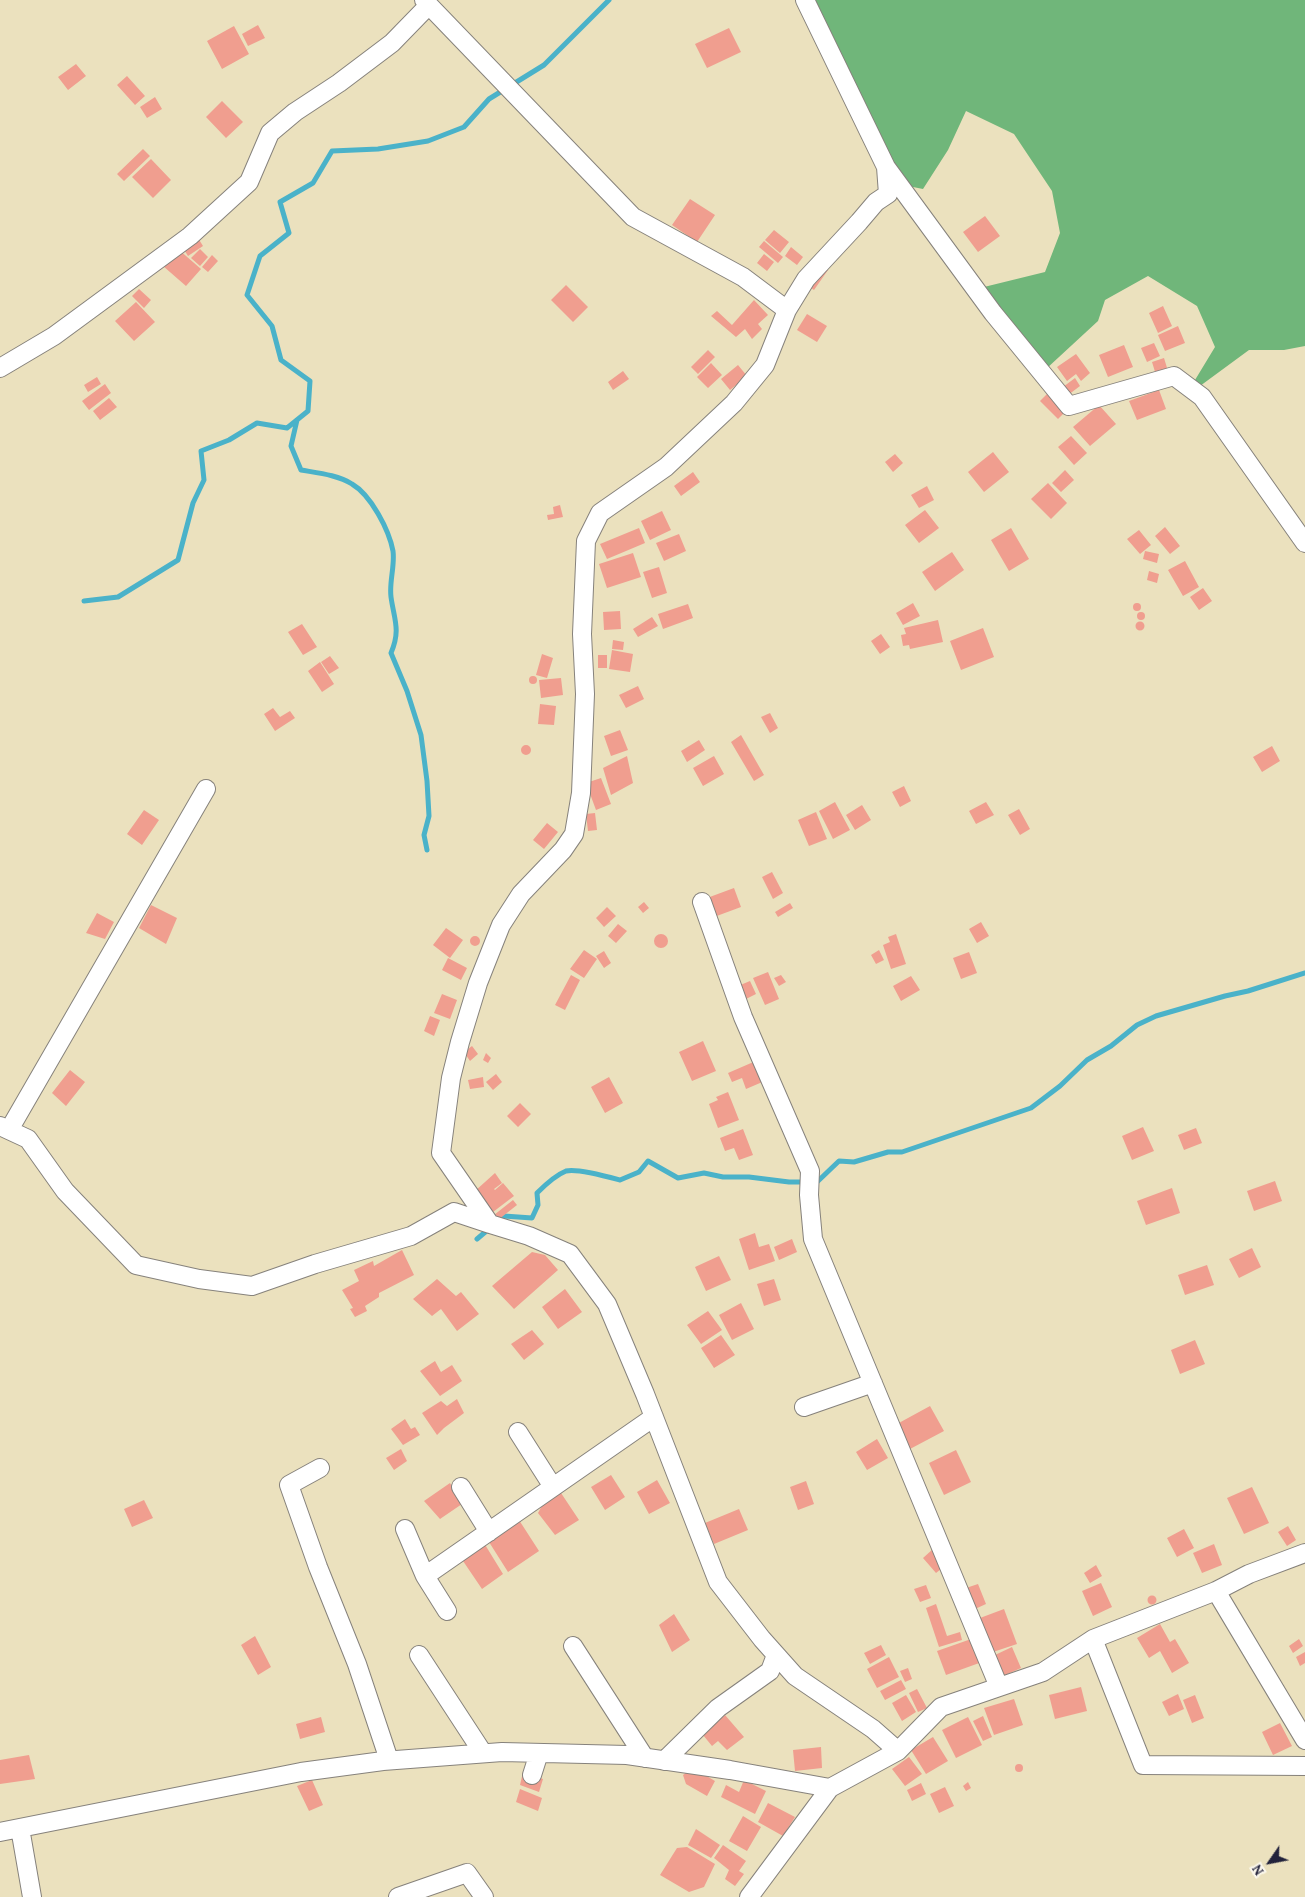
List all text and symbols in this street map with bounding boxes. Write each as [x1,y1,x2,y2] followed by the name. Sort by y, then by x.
[1245,1837,1295,1887] north arrow
[1246,1861,1268,1880] text: N

